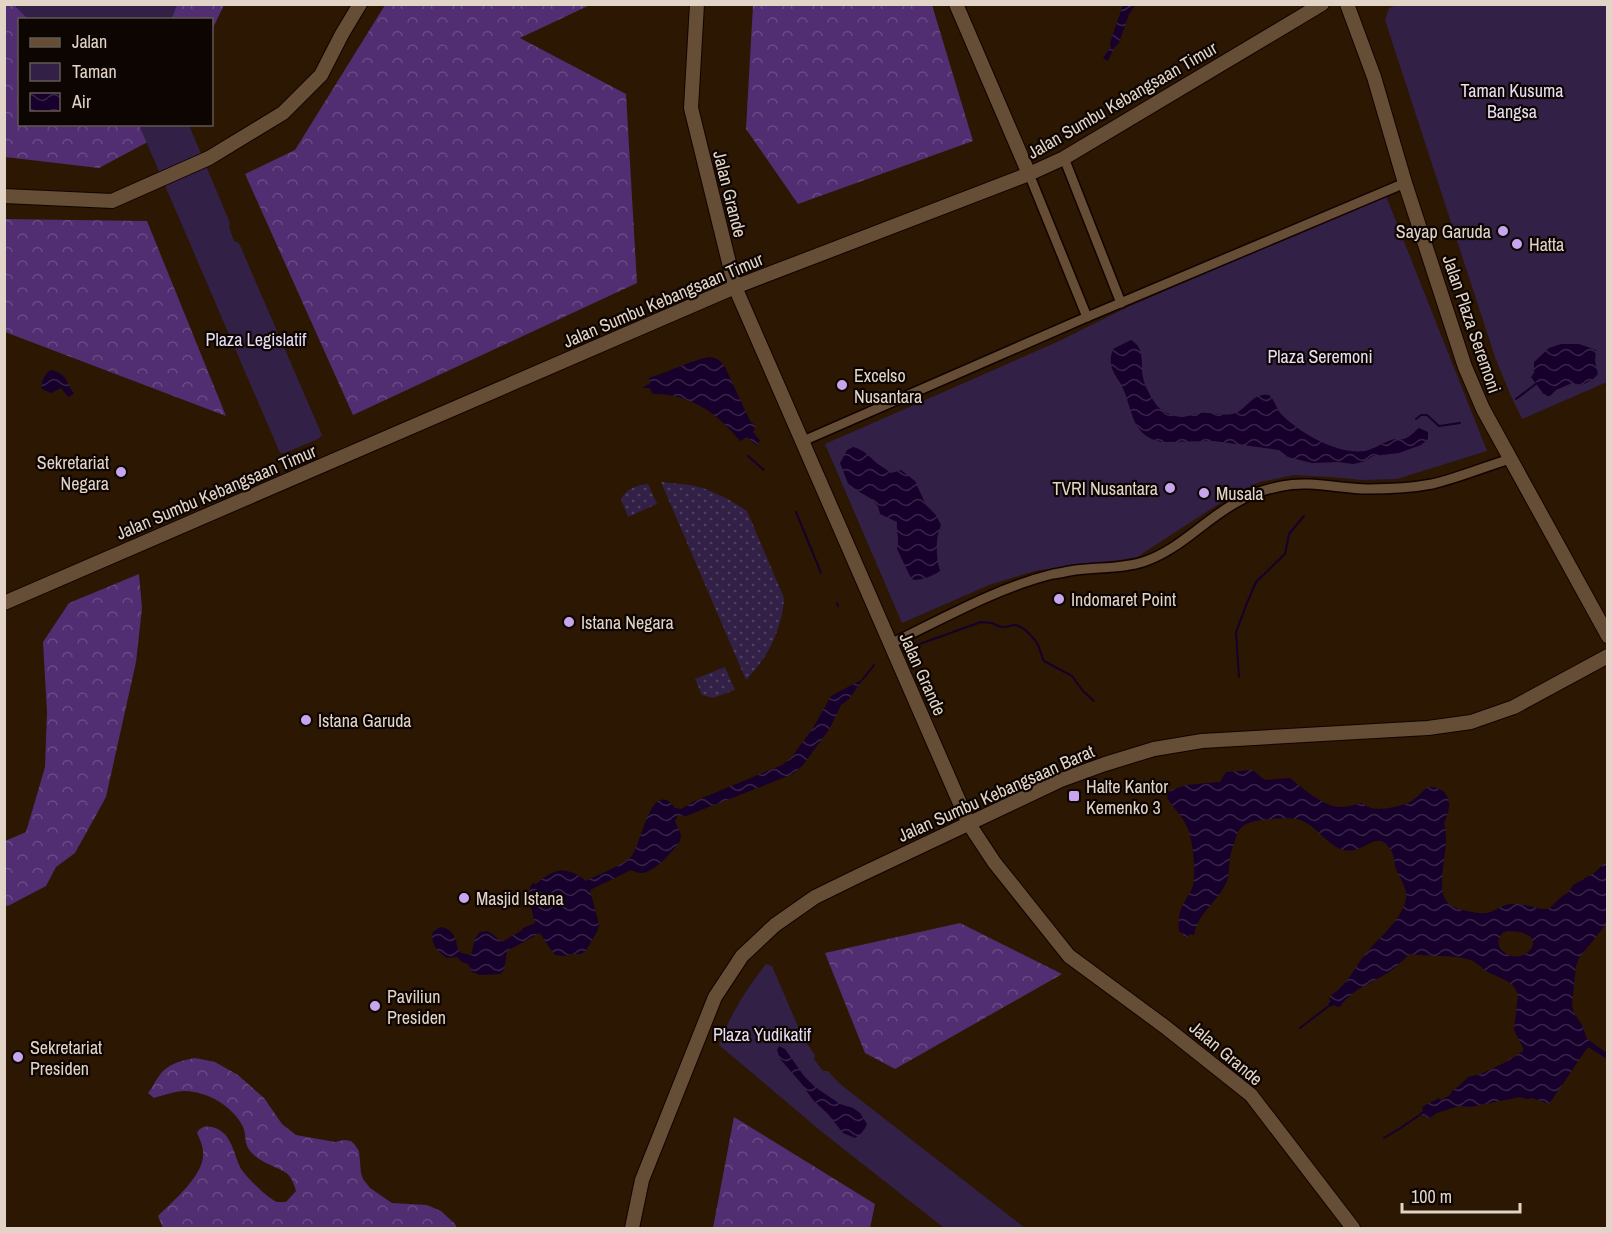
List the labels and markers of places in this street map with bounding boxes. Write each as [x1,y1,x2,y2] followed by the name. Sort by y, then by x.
[1396,219,1491,244] place label: Sayap Garuda
[1496,224,1510,238] marker: Sayap Garuda
[1529,232,1564,257] place label: Hatta
[1510,237,1524,251] marker: Hatta
[854,363,922,409] place label: Excelso Nusantara
[835,378,849,392] marker: Excelso Nusantara
[37,450,109,496] place label: Sekretariat Negara
[114,465,128,479] marker: Sekretariat Negara
[1052,476,1158,501] place label: TVRI Nusantara
[1163,481,1177,495] marker: TVRI Nusantara
[1216,481,1264,506] place label: Musala
[1197,486,1211,500] marker: Musala
[1071,587,1176,612] place label: Indomaret Point
[1052,592,1066,606] marker: Indomaret Point
[581,610,674,635] place label: Istana Negara
[562,615,576,629] marker: Istana Negara
[318,708,412,733] place label: Istana Garuda
[299,713,313,727] marker: Istana Garuda
[1086,774,1168,820] place label: Halte Kantor Kemenko 3
[1067,789,1081,803] marker: Halte Kantor Kemenko 3
[476,886,564,911] place label: Masjid Istana
[457,891,471,905] marker: Masjid Istana
[387,984,446,1030] place label: Paviliun Presiden
[368,999,382,1013] marker: Paviliun Presiden
[30,1035,102,1081] place label: Sekretariat Presiden
[11,1050,25,1064] marker: Sekretariat Presiden

